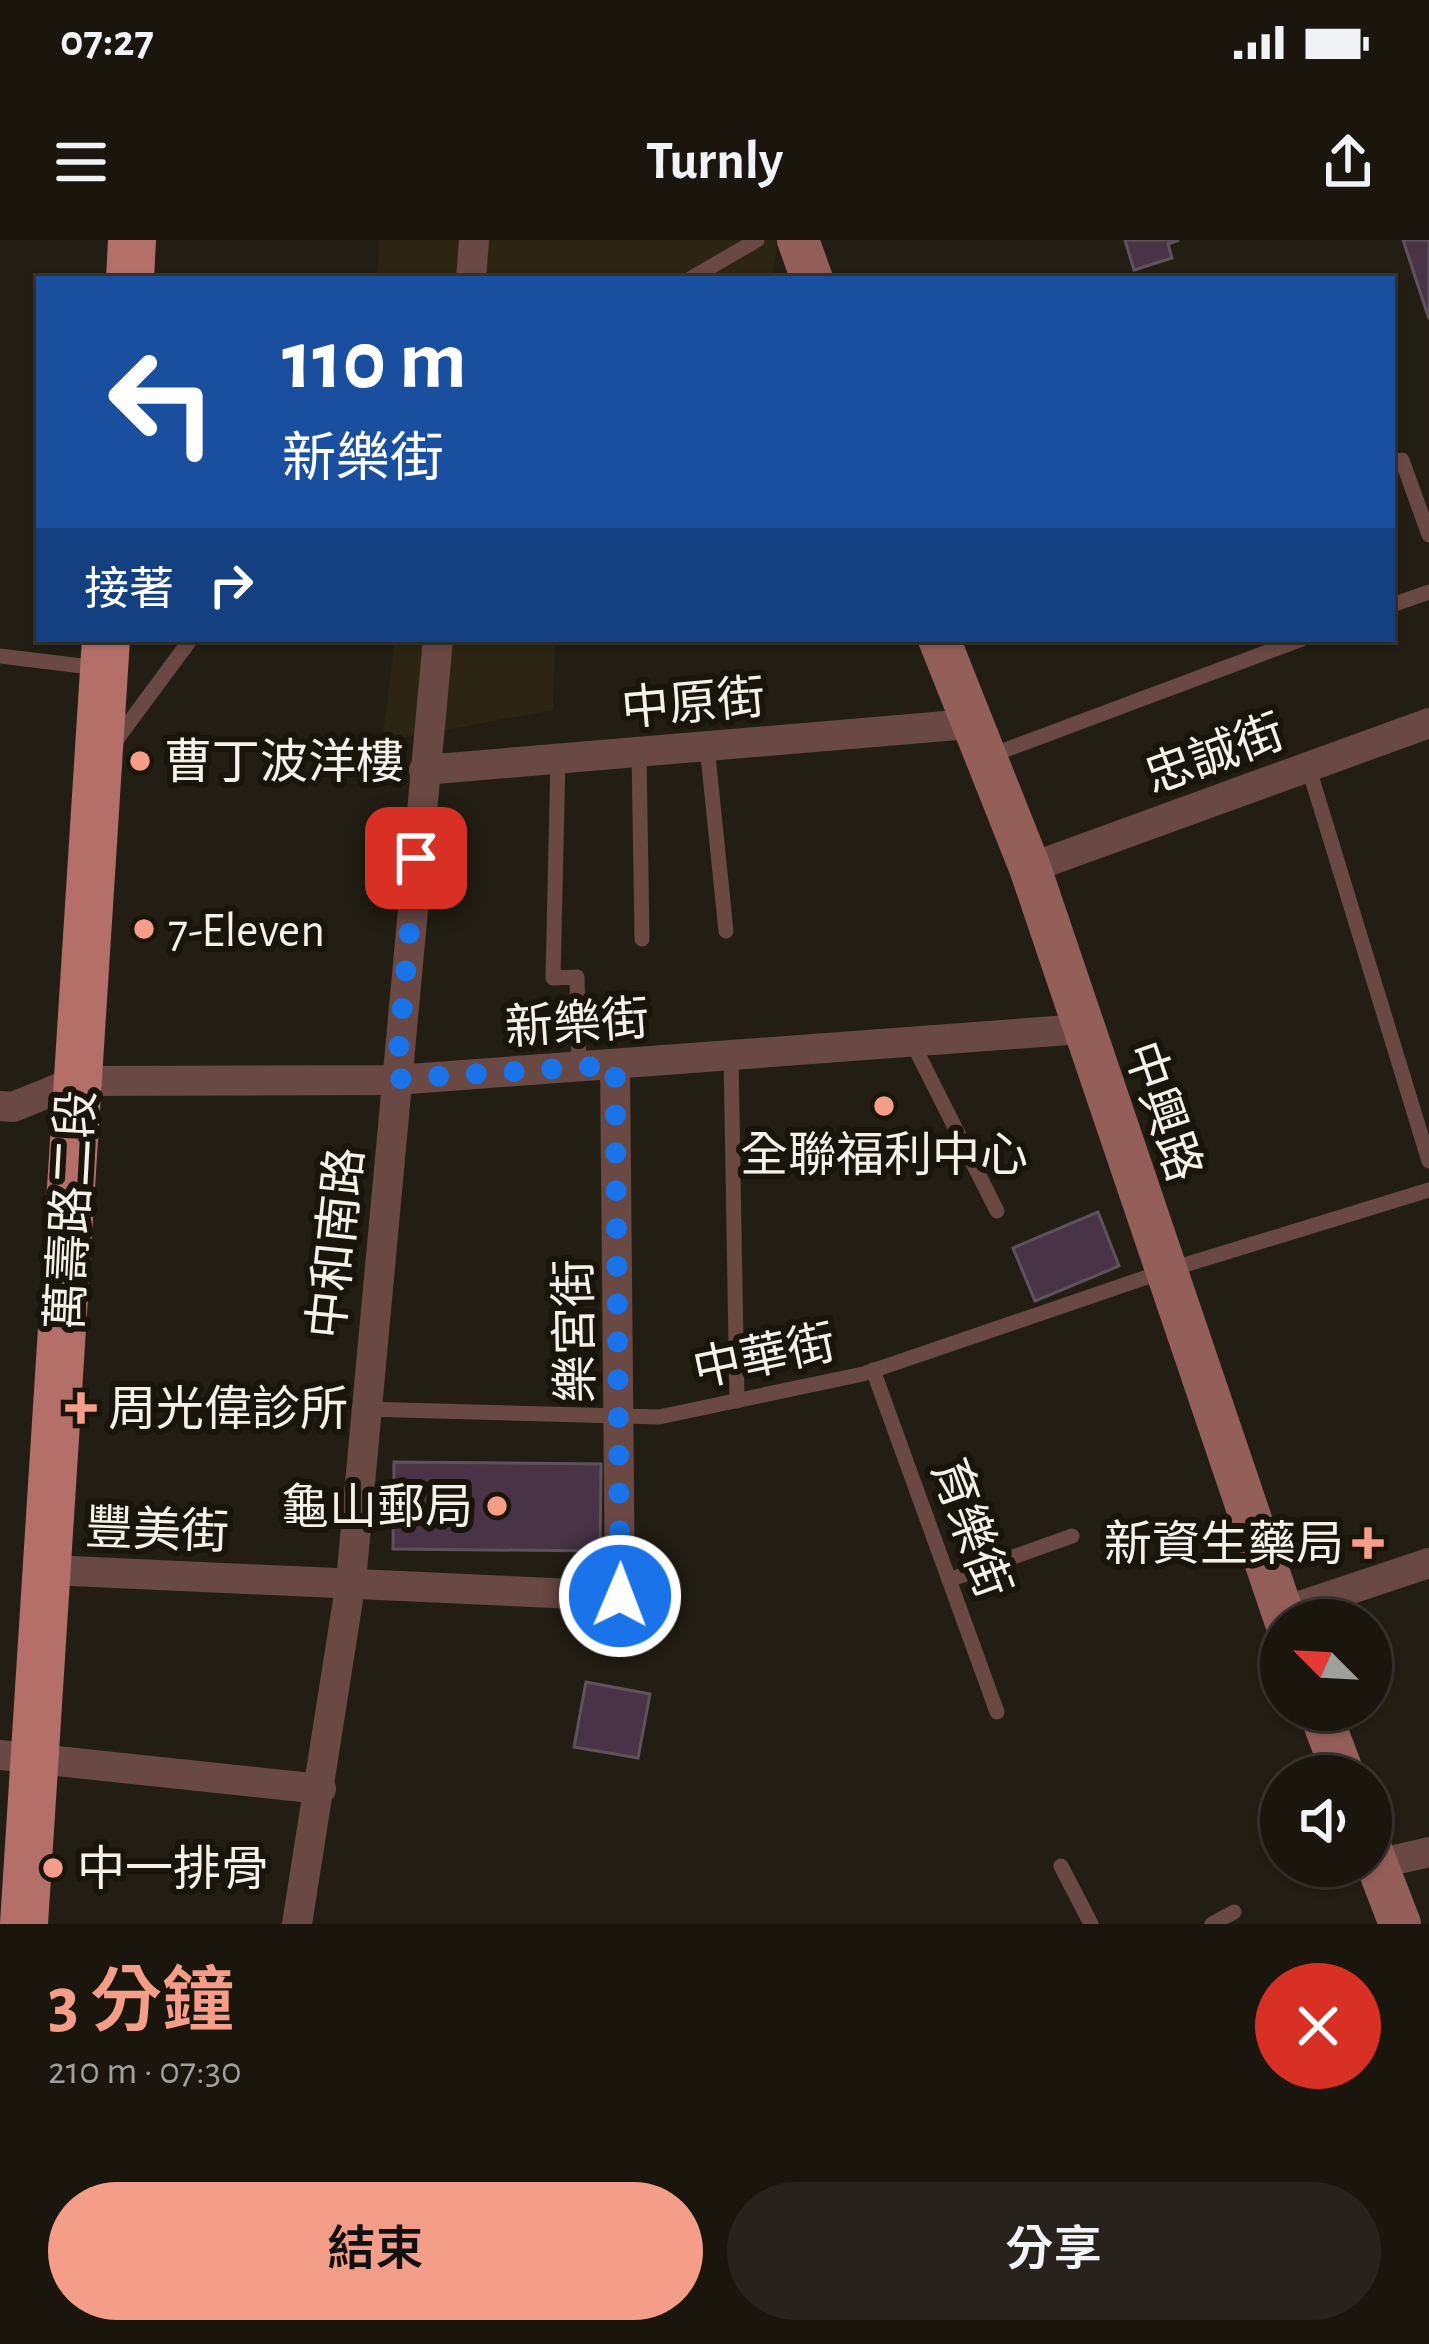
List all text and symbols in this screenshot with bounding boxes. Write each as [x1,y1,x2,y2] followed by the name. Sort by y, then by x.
[60,19,154,64] text: 07:27
[48,129,114,195] icon: menu
[1315,129,1381,195] icon: share
[646,135,783,189] text: Turnly
[282,320,467,404] text: 110 m
[84,324,240,480] icon: left
[282,433,444,487] text: 新樂街
[198,552,264,618] icon: right
[84,568,174,613] text: 接著
[619,672,767,735] street label: 中原街
[1138,706,1291,803] street label: 忠誠街
[164,737,404,788] place label: 曹丁波洋樓
[127,748,153,774] marker: 曹丁波洋樓
[365,807,467,909] pin
[383,825,449,891] icon: arrive
[168,908,325,956] place label: 7-Eleven
[131,916,157,942] marker: 7-Eleven
[503,993,651,1054] street label: 新樂街
[1115,1035,1210,1188] street label: 中興路
[40,1089,103,1331] street label: 萬壽路二段
[871,1093,897,1119] marker: 全聯福利中心
[740,1130,1028,1181] place label: 全聯福利中心
[301,1145,372,1341] street label: 中和南路
[549,1259,602,1403] street label: 樂宮街
[689,1317,840,1396] street label: 中華街
[108,1384,348,1435] place label: 周光偉診所
[65,1392,97,1424] marker: 周光偉診所
[922,1452,1020,1605] street label: 育樂街
[281,1482,473,1533] place label: 龜山郵局
[484,1493,510,1519] marker: 龜山郵局
[84,1503,230,1558] street label: 豐美街
[1104,1519,1344,1570] place label: 新資生藥局
[1355,1530,1381,1556] marker: 新資生藥局
[557,1533,683,1659] position arrow
[1260,1599,1392,1731] north arrow
[1260,1599,1392,1887] map controls
[1260,1755,1392,1887] button: sound
[77,1844,269,1895] place label: 中一排骨
[40,1855,66,1881] marker: 中一排骨
[1255,1963,1381,2089] button: close
[48,1967,234,2039] text: 3 分鐘
[48,2052,242,2091] text: 210 m · 07:30
[48,2182,703,2320] button: 結束
[727,2182,1381,2320] button: 分享

